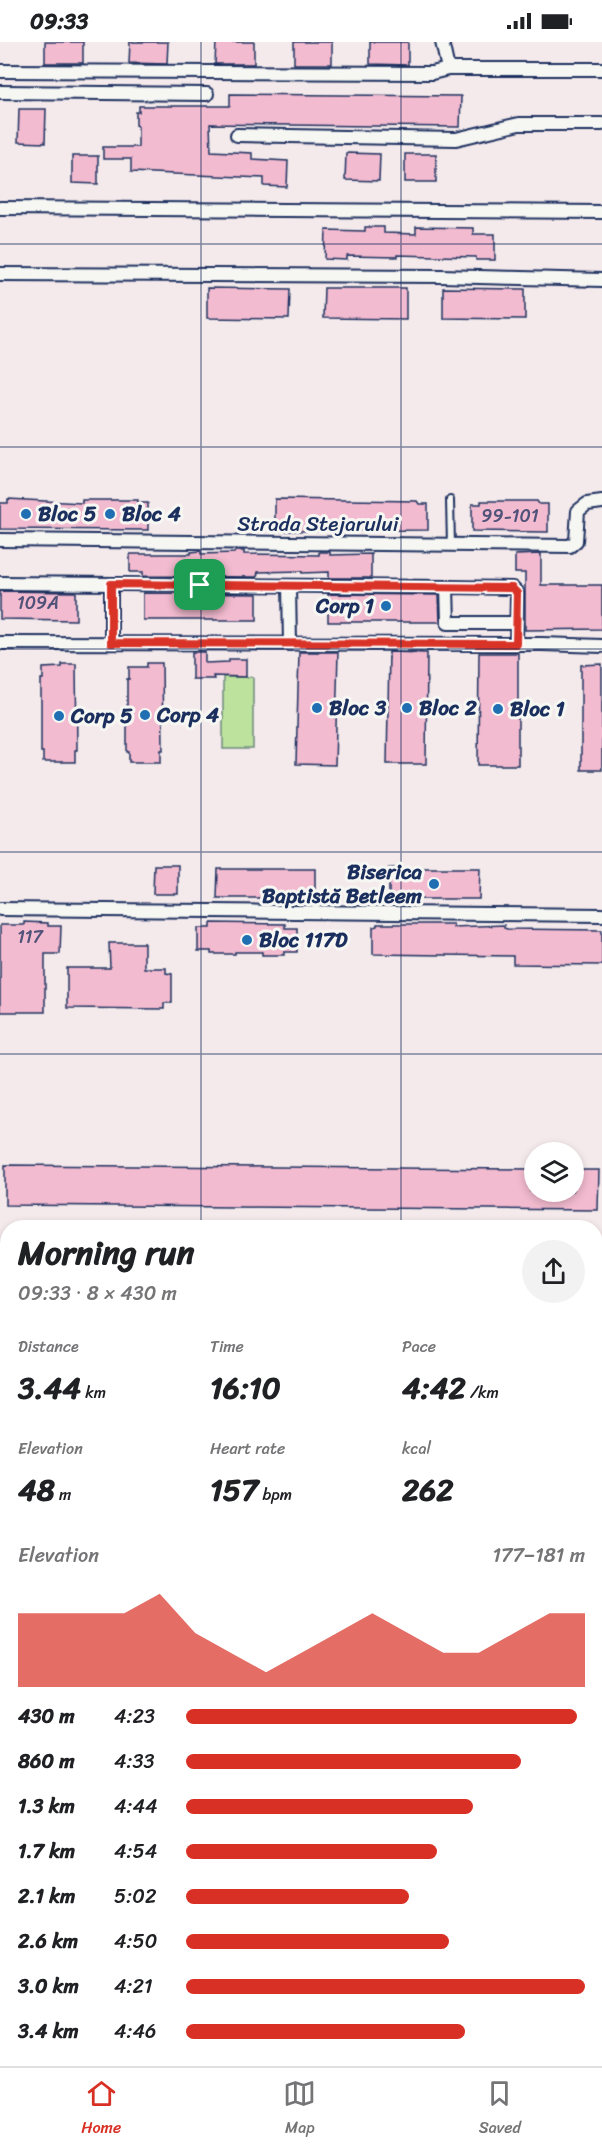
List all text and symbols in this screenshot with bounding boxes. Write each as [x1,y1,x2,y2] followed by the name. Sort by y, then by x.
[30,2,88,41] text: 09:33
[38,495,97,533] place label: Bloc 5
[122,495,181,533] place label: Bloc 4
[481,500,539,532] house number: 99-101
[237,505,400,543] street label: Strada Stejarului
[19,507,33,521] marker: Bloc 5
[103,507,117,521] marker: Bloc 4
[174,559,225,610] pin
[183,568,216,601] icon: arrive
[17,587,59,619] house number: 109A
[315,587,374,625] place label: Corp 1
[379,599,393,613] marker: Corp 1
[329,689,387,727] place label: Bloc 3
[419,689,477,727] place label: Bloc 2
[510,690,565,728] place label: Bloc 1
[156,696,219,734] place label: Corp 4
[70,697,133,735] place label: Corp 5
[310,701,324,715] marker: Bloc 3
[400,701,414,715] marker: Bloc 2
[491,702,505,716] marker: Bloc 1
[138,708,152,722] marker: Corp 4
[52,709,66,723] marker: Corp 5
[262,853,423,915] place label: Biserica Baptistă Betleem
[427,877,441,891] marker: Biserica Baptistă Betleem
[17,921,45,953] house number: 117
[259,921,348,959] place label: Bloc 117D
[240,933,254,947] marker: Bloc 117D
[524,1142,584,1202] map controls
[524,1142,584,1202] button: layers
[18,1224,194,1282] text: Morning run
[522,1240,585,1303] button: share
[18,1276,177,1311] text: 09:33 · 8 × 430 m
[18,1332,79,1361] text: Distance
[210,1332,244,1361] text: Time
[402,1332,436,1361] text: Pace
[18,1361,81,1415] text: 3.44
[210,1361,281,1415] text: 16:10
[402,1361,466,1415] text: 4:42
[81,1378,106,1407] text: km
[466,1378,499,1407] text: /km
[18,1434,83,1463] text: Elevation
[210,1434,285,1463] text: Heart rate
[402,1434,431,1463] text: kcal
[18,1463,55,1517] text: 48
[210,1463,258,1517] text: 157
[402,1463,454,1517] text: 262
[55,1480,71,1509] text: m
[258,1480,292,1509] text: bpm
[18,1538,99,1573] text: Elevation
[492,1538,585,1573] text: 177–181 m
[18,1699,75,1734] text: 430 m
[114,1699,155,1734] text: 4:23
[18,1744,75,1779] text: 860 m
[114,1744,155,1779] text: 4:33
[18,1789,75,1824] text: 1.3 km
[114,1789,158,1824] text: 4:44
[18,1834,75,1869] text: 1.7 km
[114,1834,157,1869] text: 4:54
[18,1879,75,1914] text: 2.1 km
[114,1879,156,1914] text: 5:02
[18,1924,78,1959] text: 2.6 km
[114,1924,157,1959] text: 4:50
[18,1969,79,2004] text: 3.0 km
[114,1969,153,2004] text: 4:21
[18,2014,79,2049] text: 3.4 km
[114,2014,156,2049] text: 4:46
[81,2077,121,2142] tab: Home
[283,2077,316,2142] tab: Map
[479,2077,521,2142] tab: Saved

